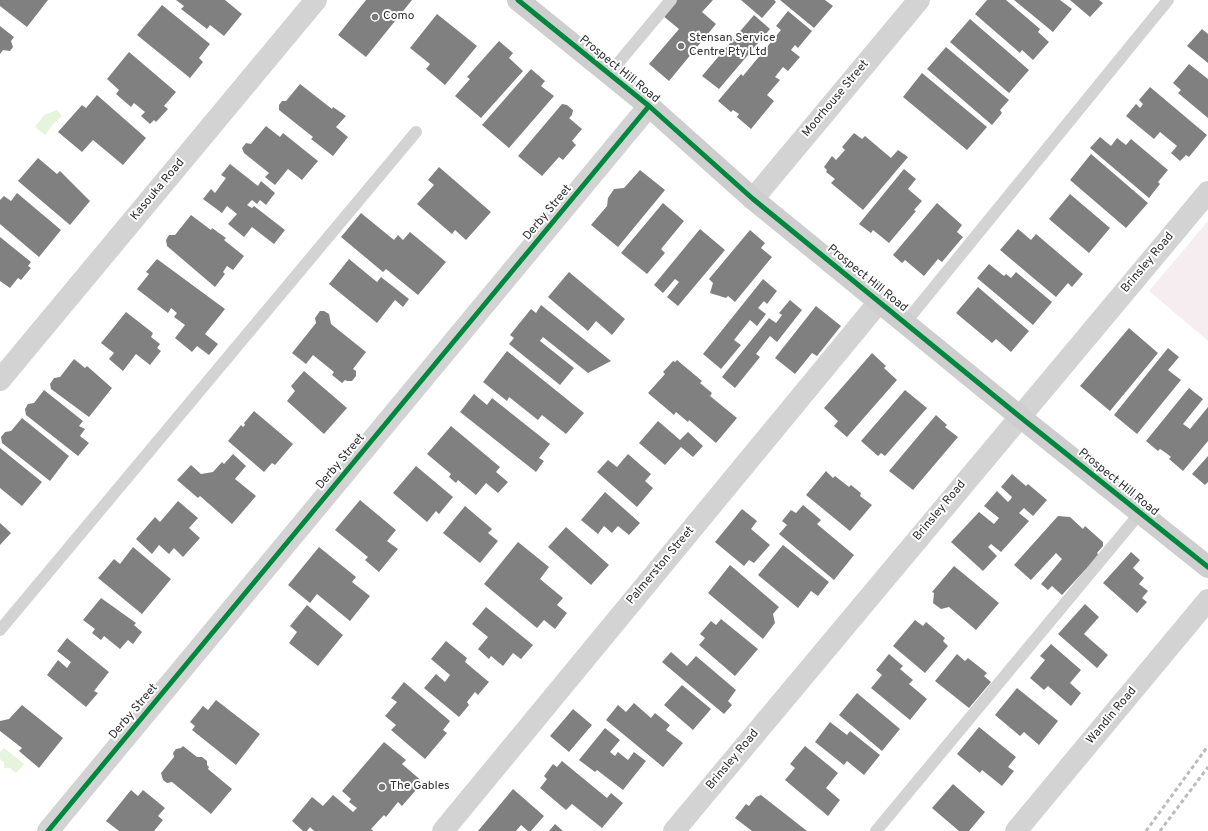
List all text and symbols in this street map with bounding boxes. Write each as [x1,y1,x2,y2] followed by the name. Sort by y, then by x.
[383,10,414,24] place label: Como
[370,12,380,22] marker: Como
[689,32,775,60] place label: Stensan Service Centre Pty Ltd
[576,33,662,107] street label: Prospect Hill Road
[676,41,686,51] marker: Stensan Service Centre Pty Ltd
[800,58,872,140] street label: Moorhouse Street
[128,156,188,224] street label: Kasouka Road
[521,182,575,244] street label: Derby Street
[1119,230,1177,296] street label: Brinsley Road
[824,242,910,316] street label: Prospect Hill Road
[314,431,368,493] street label: Derby Street
[1075,446,1161,520] street label: Prospect Hill Road
[911,478,969,544] street label: Brinsley Road
[624,524,698,608] street label: Palmerston Street
[107,681,161,743] street label: Derby Street
[1084,684,1140,748] street label: Wandin Road
[704,727,762,793] street label: Brinsley Road
[390,780,450,794] place label: The Gables
[377,782,387,792] marker: The Gables

